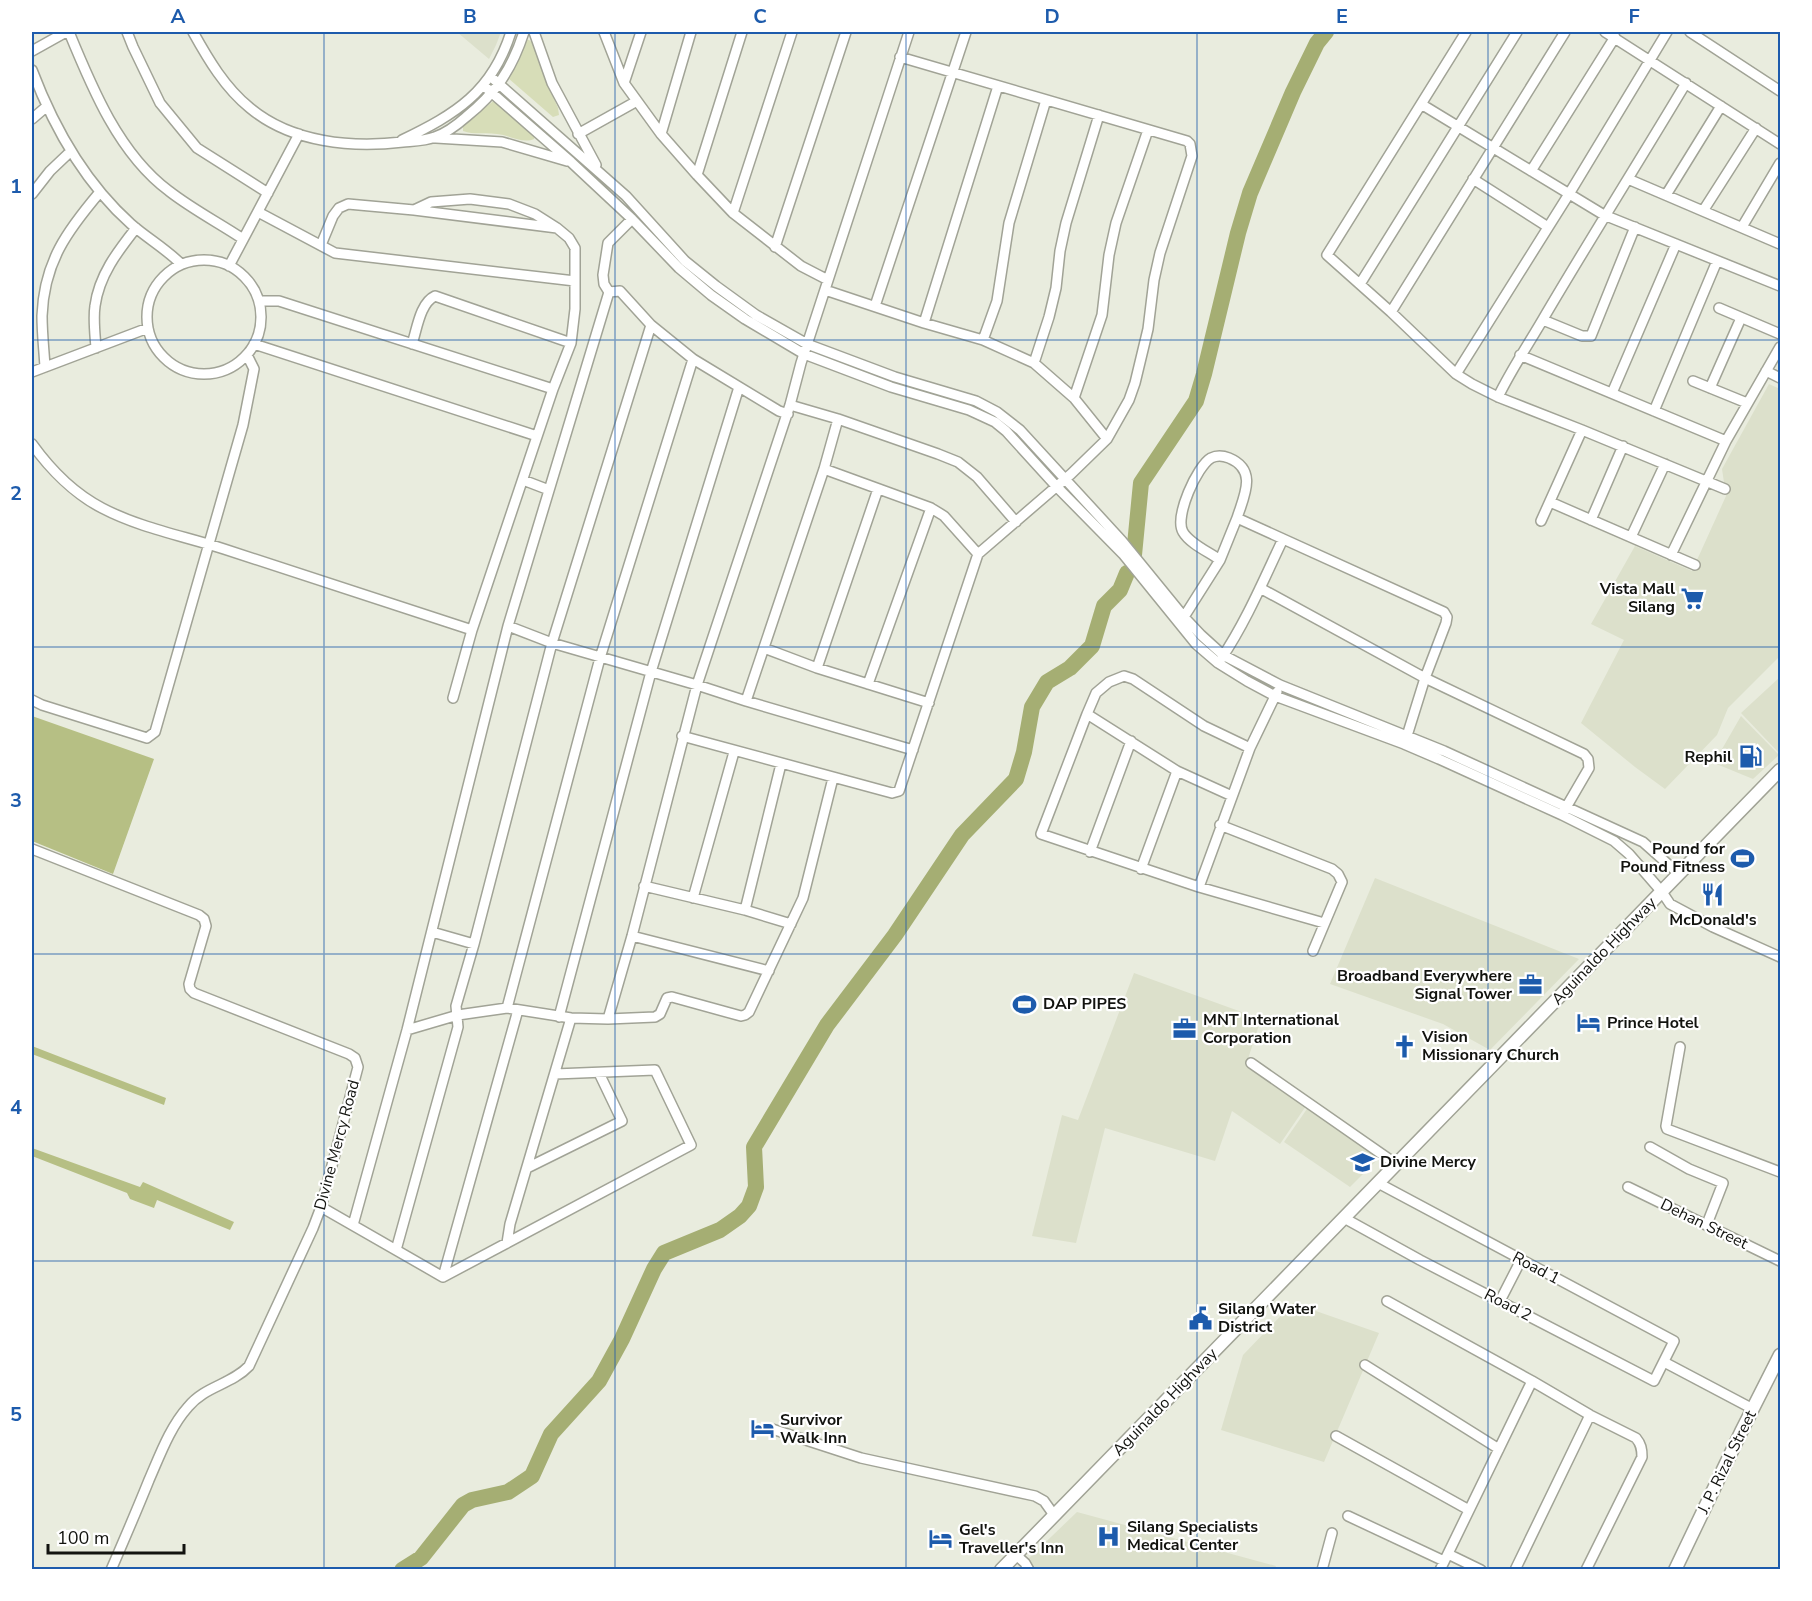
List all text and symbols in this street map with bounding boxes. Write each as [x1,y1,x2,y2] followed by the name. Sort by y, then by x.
[171,3,186,30] text: A
[463,3,477,30] text: B
[753,3,767,30] text: C
[1044,3,1060,30] text: D
[1336,3,1348,30] text: E
[1628,3,1640,30] text: F
[10,173,22,200] text: 1
[10,480,22,507] text: 2
[1599,578,1675,618] place label: Vista Mall Silang
[1680,585,1706,611] supermarket icon: Vista Mall Silang
[1737,744,1763,770] fuel station icon: Rephil
[1684,746,1732,768] place label: Rephil
[10,787,22,814] text: 3
[1620,838,1726,878] place label: Pound for Pound Fitness
[1730,845,1756,871] sports icon: Pound for Pound Fitness
[1700,882,1726,908] restaurant icon: McDonald's
[1547,892,1662,1010] street label: Aguinaldo Highway
[1669,909,1757,931] place label: McDonald's
[1337,965,1513,1005] place label: Broadband Everywhere Signal Tower
[1517,972,1543,998] office icon: Broadband Everywhere Signal Tower
[1012,991,1038,1017] sports icon: DAP PIPES
[1043,993,1126,1015] place label: DAP PIPES
[1203,1009,1339,1049] place label: MNT International Corporation
[1576,1010,1602,1036] hotel icon: Prince Hotel
[1607,1012,1699,1034] place label: Prince Hotel
[1172,1016,1198,1042] office icon: MNT International Corporation
[1421,1026,1559,1066] place label: Vision Missionary Church
[1391,1033,1417,1059] church icon: Vision Missionary Church
[309,1077,365,1213] street label: Divine Mercy Road
[10,1094,22,1121] text: 4
[1349,1149,1375,1175] school or university icon: Divine Mercy
[1380,1151,1477,1173] place label: Divine Mercy
[1657,1193,1752,1255] street label: Dehan Street
[1508,1246,1564,1290] street label: Road 1
[1480,1284,1536,1326] street label: Road 2
[1218,1298,1317,1338] place label: Silang Water District
[1187,1305,1213,1331] public building icon: Silang Water District
[1108,1343,1223,1461] street label: Aguinaldo Highway
[10,1401,22,1428] text: 5
[1692,1406,1762,1518] street label: J. P. Rizal Street
[780,1409,847,1449] place label: Survivor Walk Inn
[749,1416,775,1442] hotel icon: Survivor Walk Inn
[1127,1516,1258,1556] place label: Silang Specialists Medical Center
[48,1517,184,1555] scale bar
[959,1519,1064,1559] place label: Gel's Traveller's Inn
[1096,1523,1122,1549] hospital icon: Silang Specialists Medical Center
[57,1526,109,1550] text: 100 m
[928,1526,954,1552] hotel icon: Gel's Traveller's Inn

